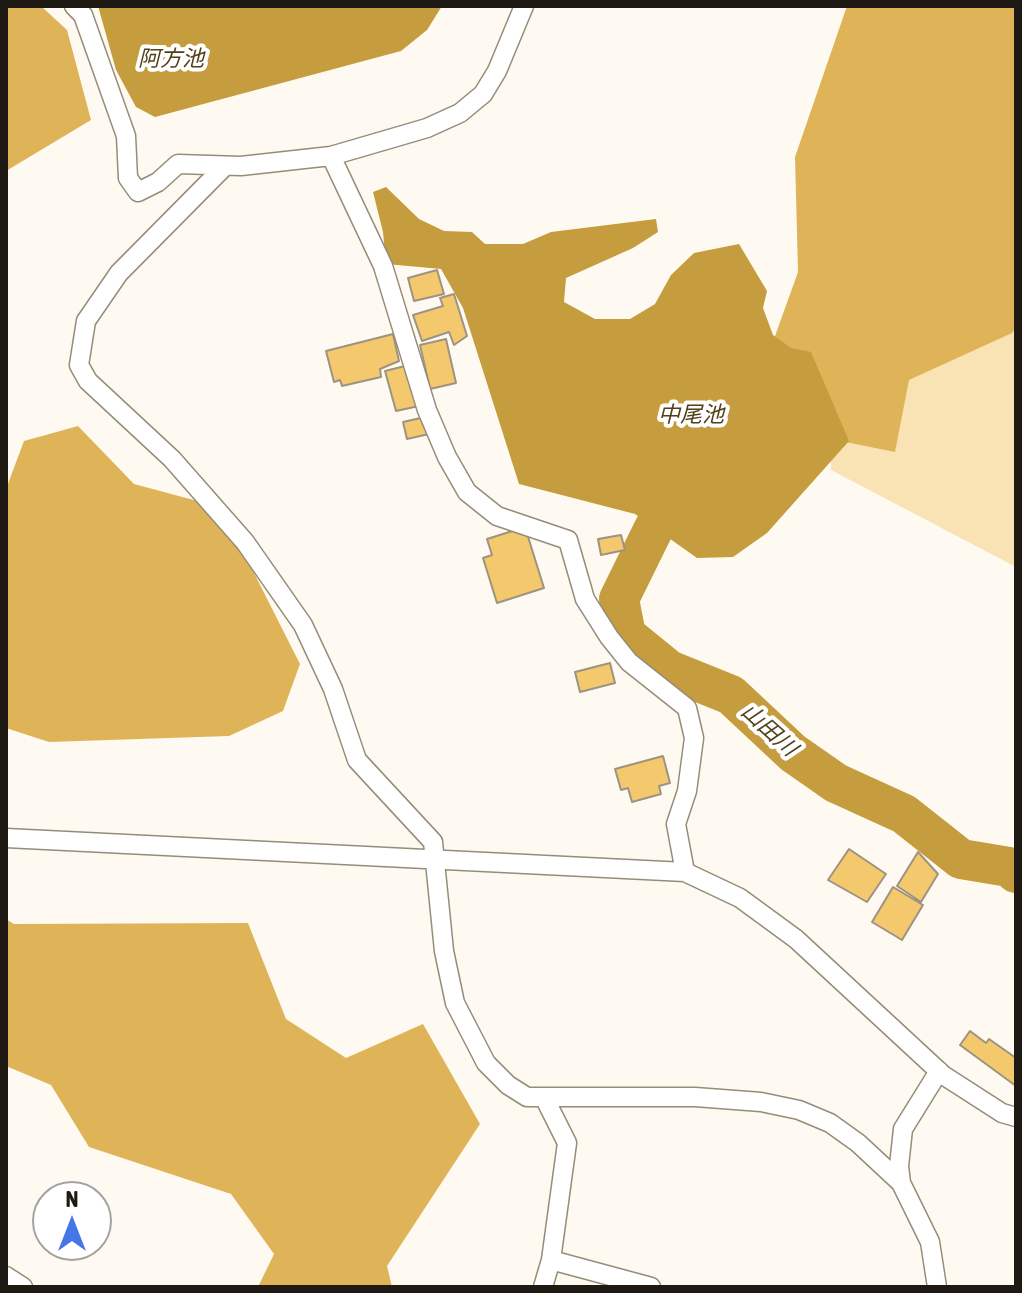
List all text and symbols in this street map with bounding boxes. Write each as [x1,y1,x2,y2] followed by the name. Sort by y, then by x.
[138,46,204,72] water label: 阿方池
[658,402,724,428] water label: 中尾池
[736,698,802,762] water label: 山田川
[32,1181,112,1261] north arrow
[66,1186,78,1212] text: N

